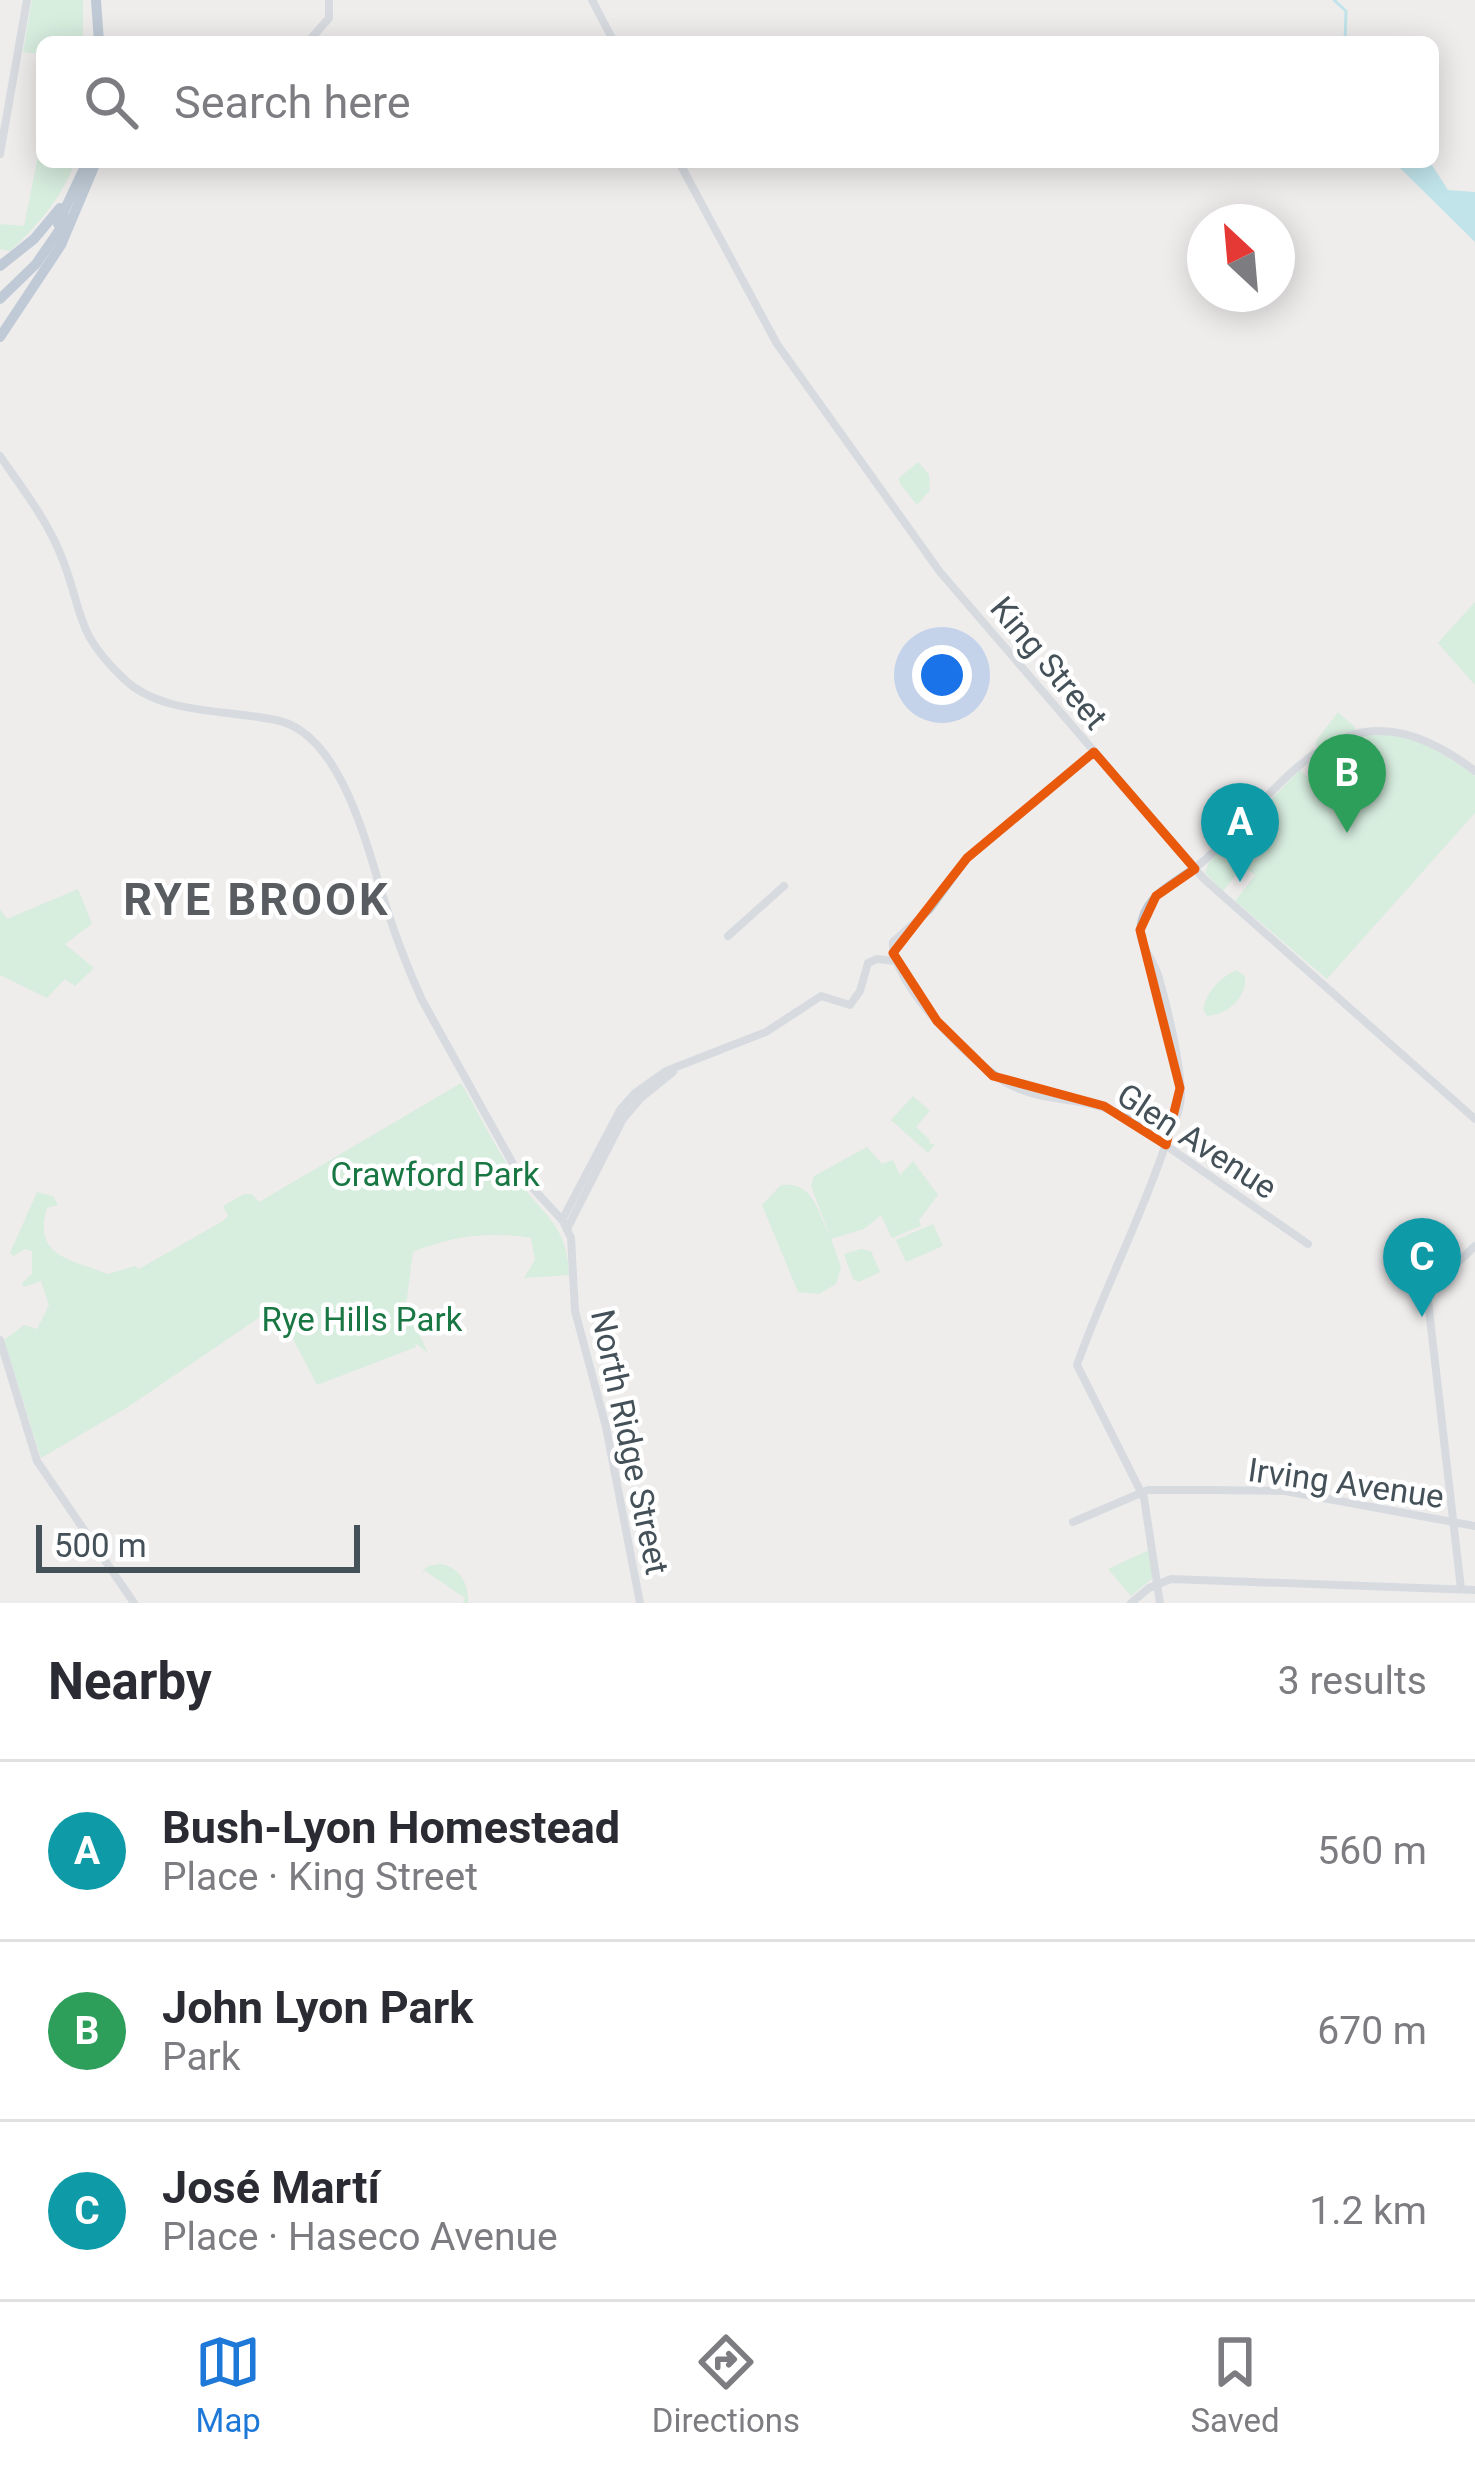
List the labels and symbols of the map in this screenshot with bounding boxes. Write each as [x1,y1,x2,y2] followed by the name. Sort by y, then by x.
[1187,204,1295,312] north arrow
[982,589,1116,737] street label: King Street
[912,645,972,705] your location
[1308,734,1386,833] pin: B
[1201,783,1279,882] pin: A
[123,873,391,926] district label: RYE BROOK
[1110,1075,1284,1207] street label: Glen Avenue
[330,1155,540,1194] park label: Crawford Park
[1383,1218,1461,1317] pin: C
[262,1300,463,1339] park label: Rye Hills Park
[583,1306,677,1578] street label: North Ridge Street
[1246,1450,1446,1516] street label: Irving Avenue
[36,1519,360,1572] scale bar

